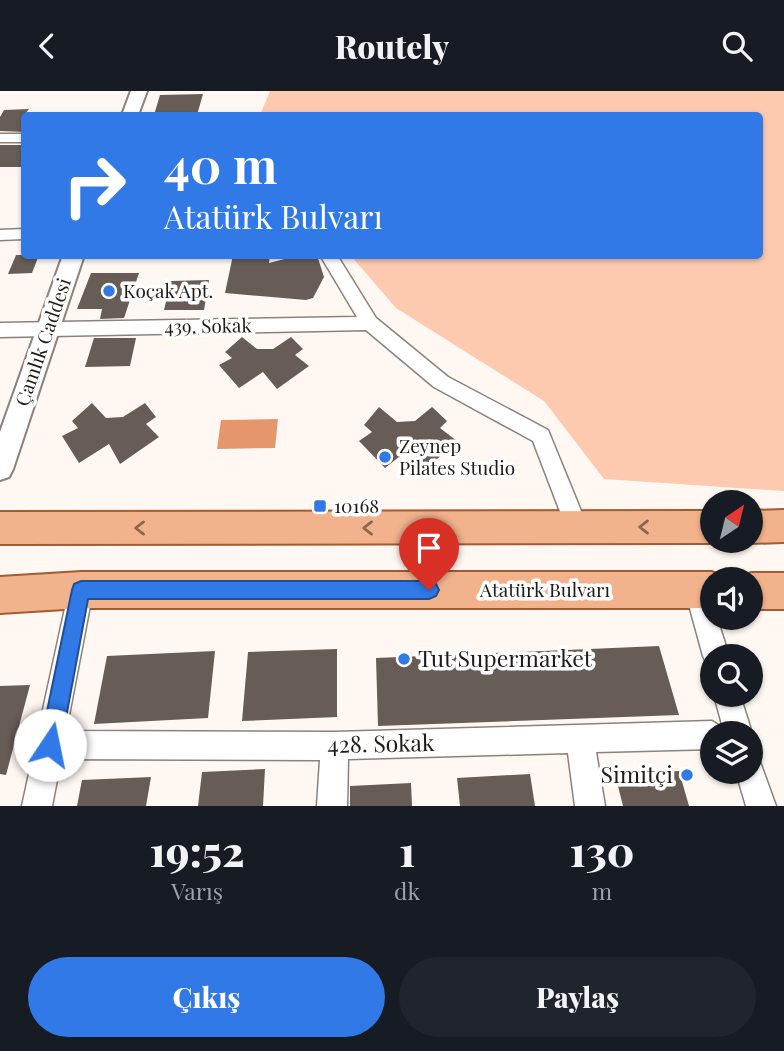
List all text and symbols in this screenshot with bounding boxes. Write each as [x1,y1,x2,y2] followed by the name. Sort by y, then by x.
[335,24,449,67] text: Routely
[28,27,66,65] icon: back
[718,27,756,65] icon: search
[164,131,277,196] text: 40 m
[49,140,140,231] icon: right
[164,194,383,237] text: Atatürk Bulvarı
[8,274,76,409] street label: Çamlık Caddesi
[123,277,213,303] place label: Koçak Apt.
[101,283,117,299] marker: Koçak Apt.
[164,311,252,339] street label: 439. Sokak
[399,432,515,480] place label: Zeynep Pilates Studio
[377,449,393,465] marker: Zeynep Pilates Studio
[700,490,763,553] north arrow
[700,490,763,784] map controls
[334,492,379,518] place label: 10168
[312,498,328,514] marker: 10168
[399,518,459,590] pin
[638,519,649,535] one-way arrow
[134,520,145,536] one-way arrow
[362,520,372,536] one-way arrow
[410,529,448,567] icon: arrive
[700,567,763,630] button: sound
[479,576,610,602] street label: Atatürk Bulvarı
[418,642,593,673] place label: Tut Supermarket
[700,644,763,707] button: search
[396,651,412,667] marker: Tut Supermarket
[13,708,87,782] position arrow
[700,721,763,784] button: layers
[327,726,435,759] street label: 428. Sokak
[601,758,673,789] place label: Simitçi
[679,767,695,783] marker: Simitçi
[149,822,245,878] text: 19:52
[399,822,415,878] text: 1
[570,822,634,878] text: 130
[171,875,223,906] text: Varış
[394,875,420,906] text: dk
[592,875,612,906] text: m
[28,957,385,1037] button: Çıkış
[399,957,756,1037] button: Paylaş

